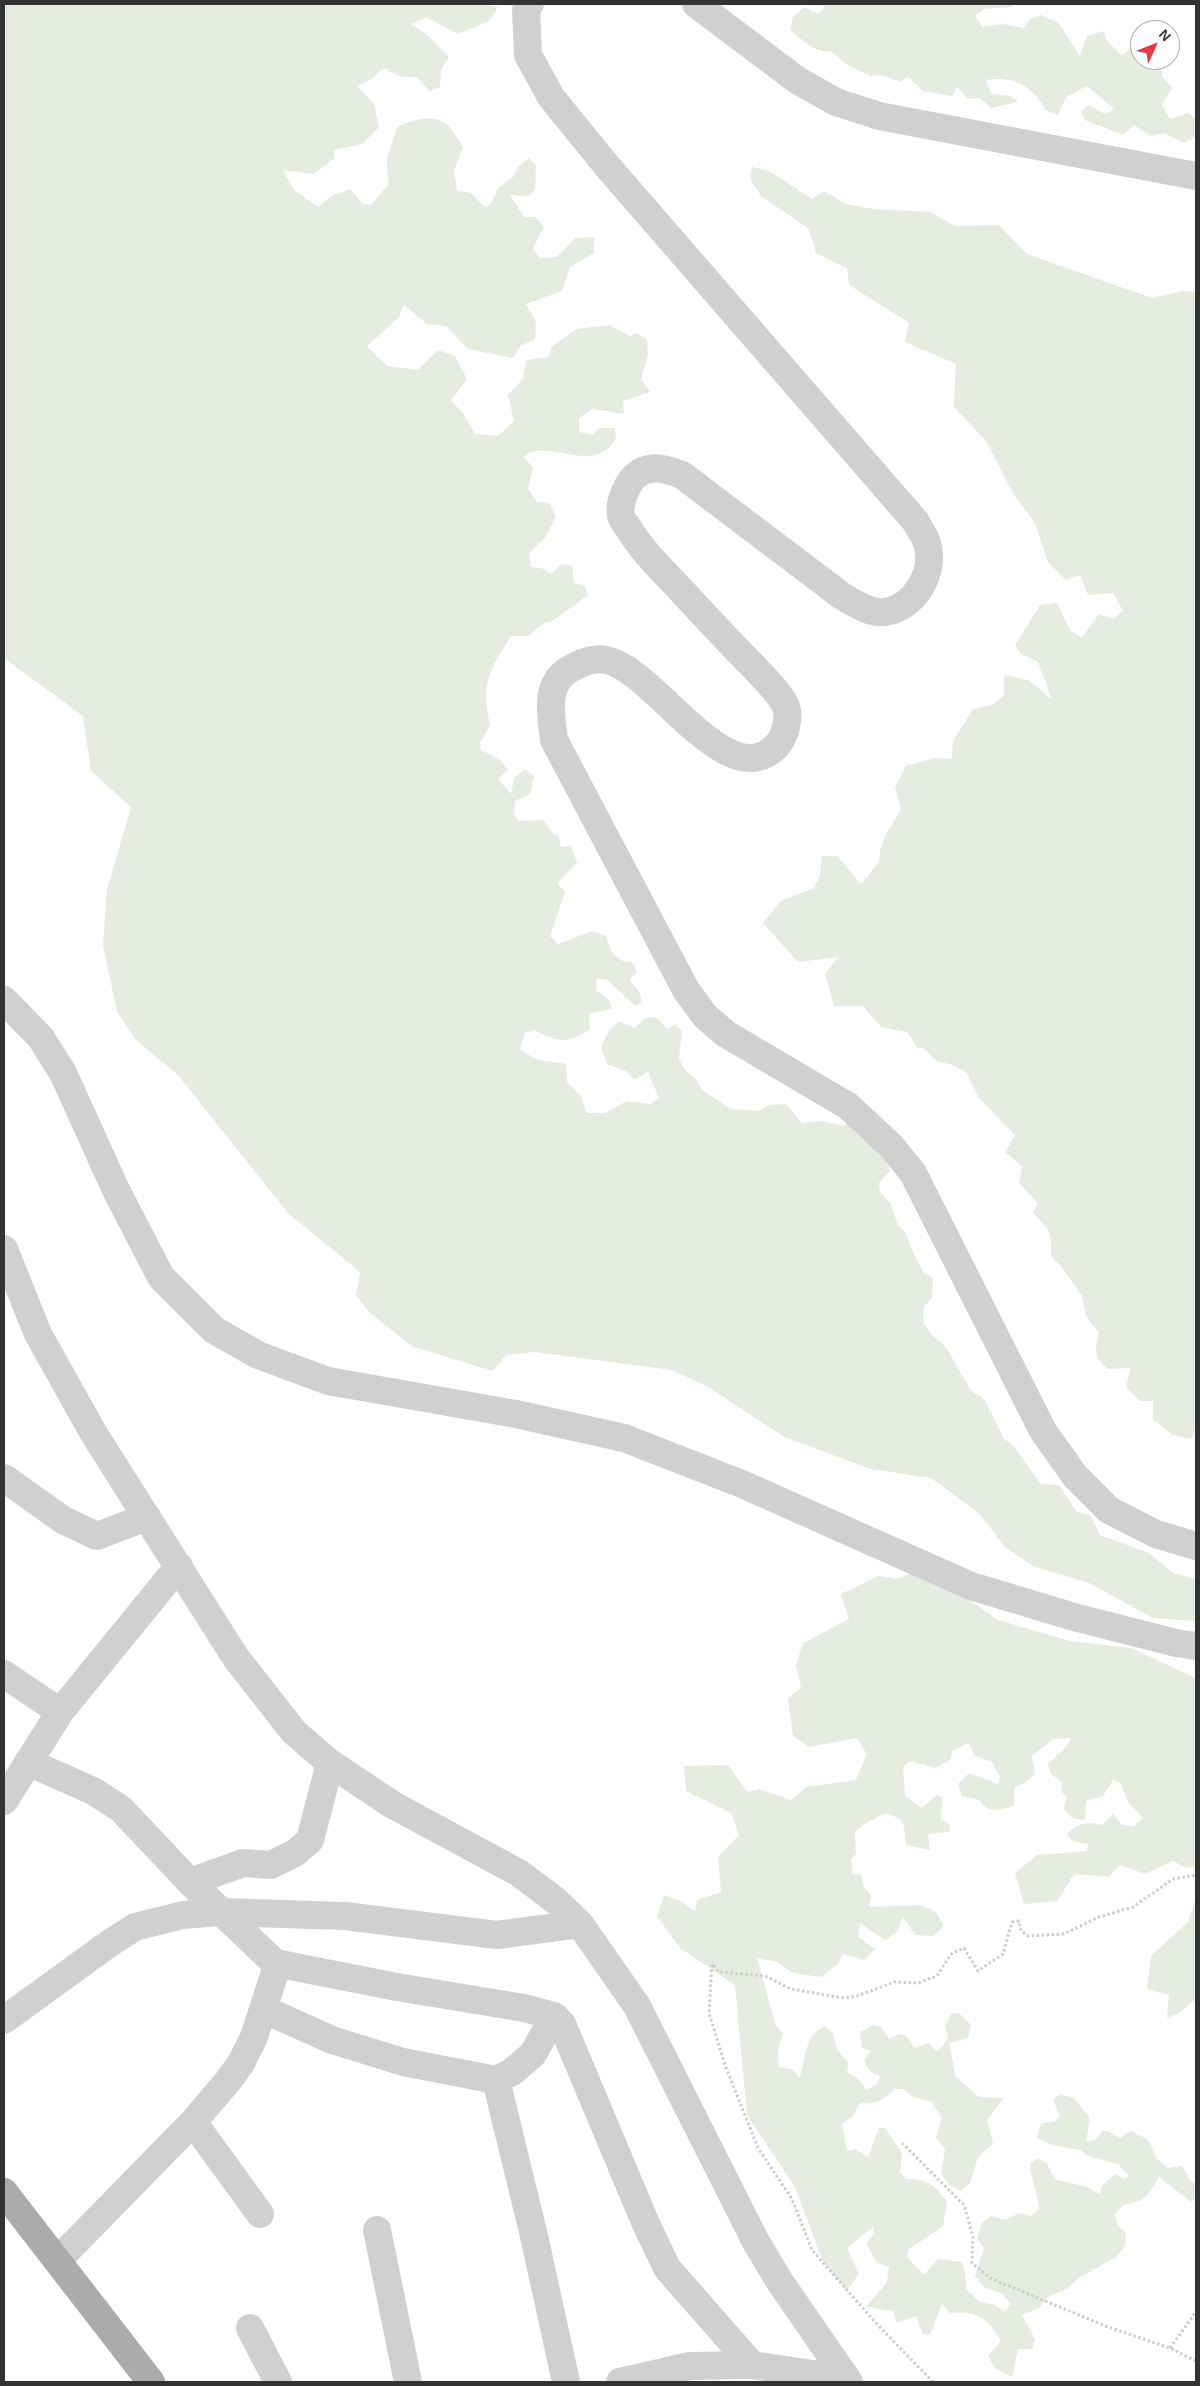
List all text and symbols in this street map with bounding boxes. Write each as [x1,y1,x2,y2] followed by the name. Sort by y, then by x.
[1130,20,1180,70] north arrow
[1156,26,1174,44] text: N

